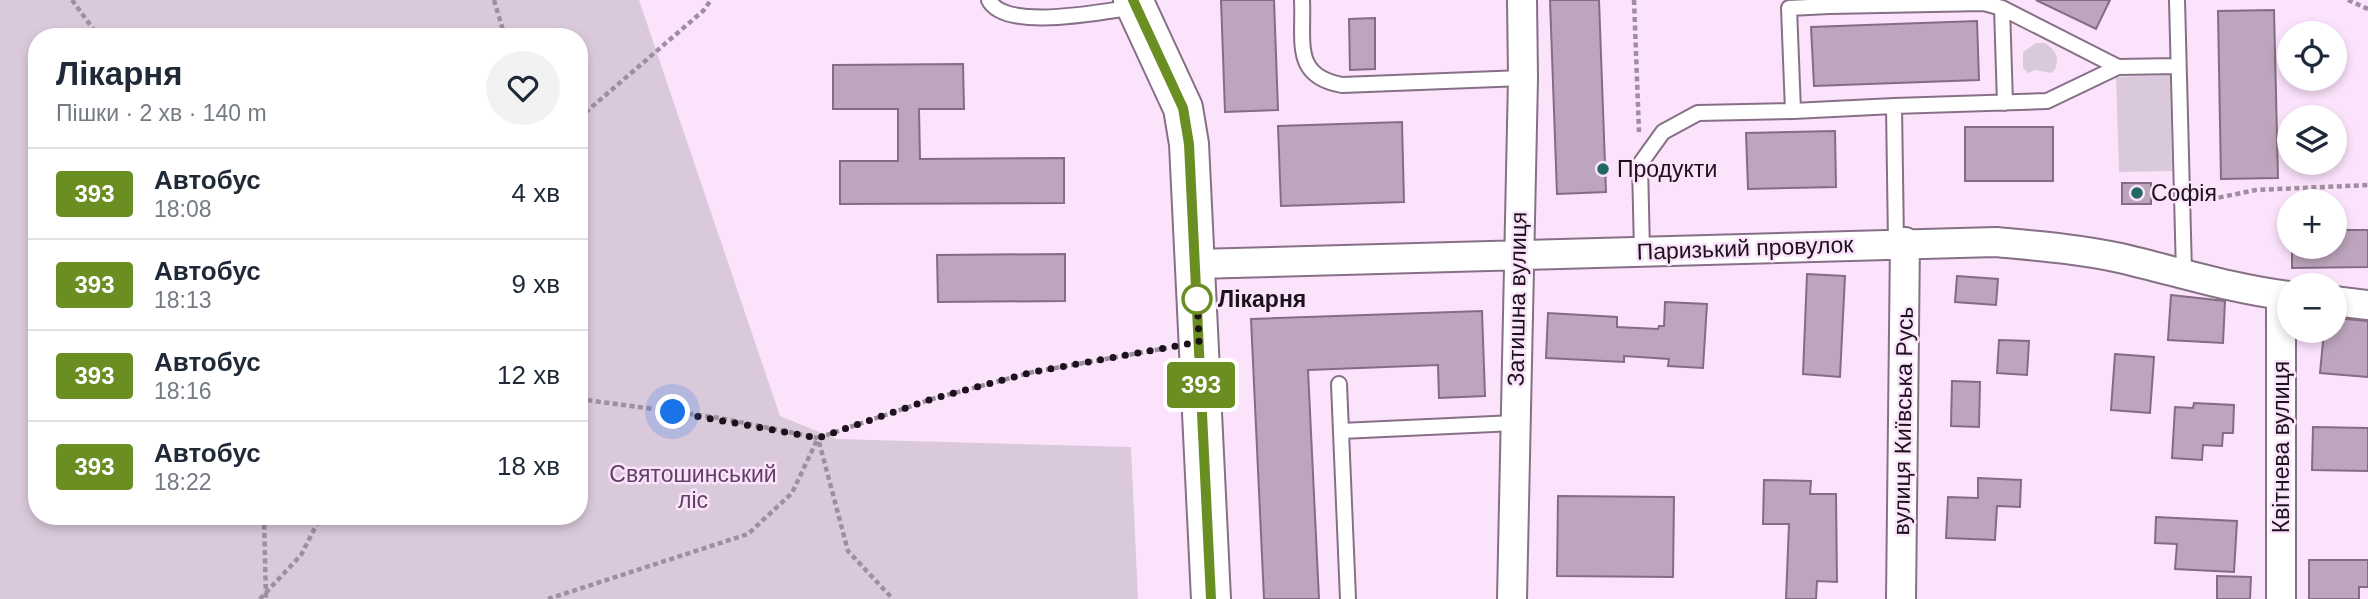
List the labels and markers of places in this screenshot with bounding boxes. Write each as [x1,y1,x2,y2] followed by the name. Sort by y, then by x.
[1617,156,1717,182] place label: Продукти
[1595,161,1611,177] marker: Продукти
[2151,180,2217,206] place label: Софія
[2129,185,2145,201] marker: Софія
[1182,284,1212,314] marker: Лікарня
[1218,286,1306,312] place label: Лікарня

